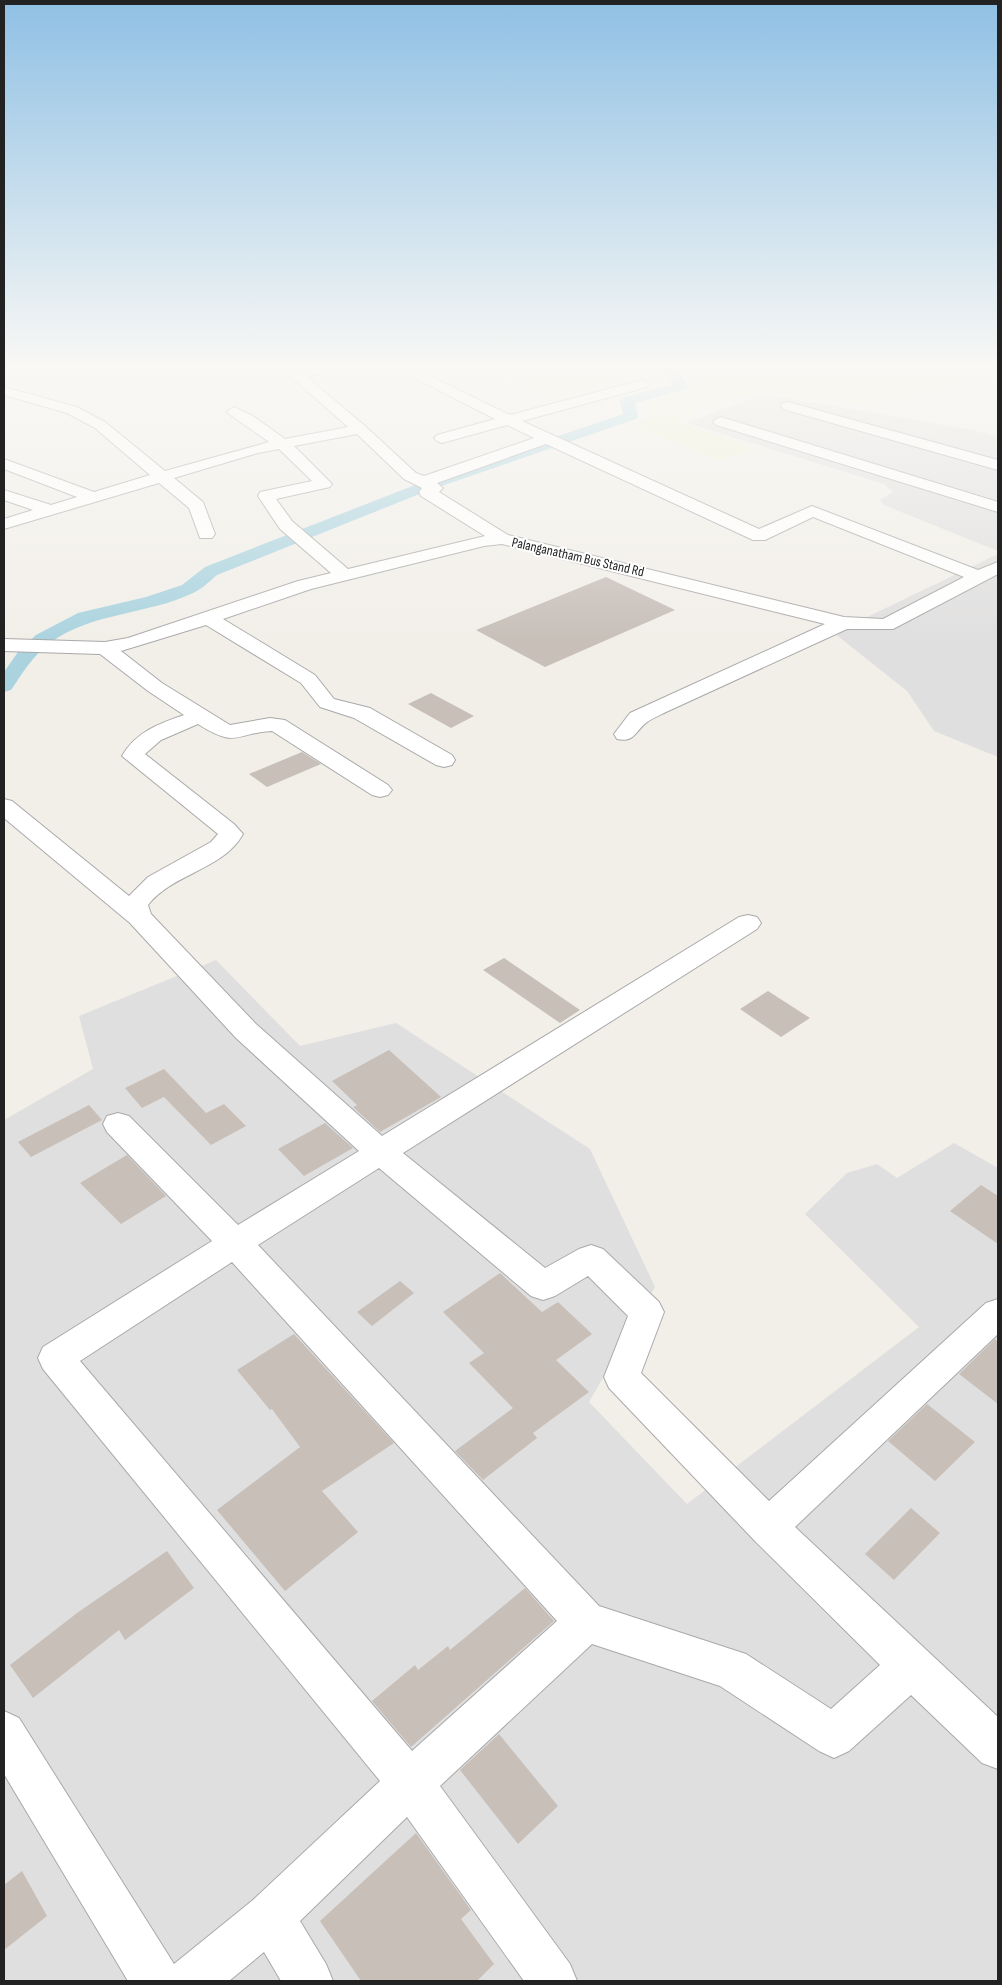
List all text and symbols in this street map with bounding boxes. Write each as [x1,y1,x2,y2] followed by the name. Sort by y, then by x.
[510,534,646,581] street label: Palanganatham Bus Stand Rd

